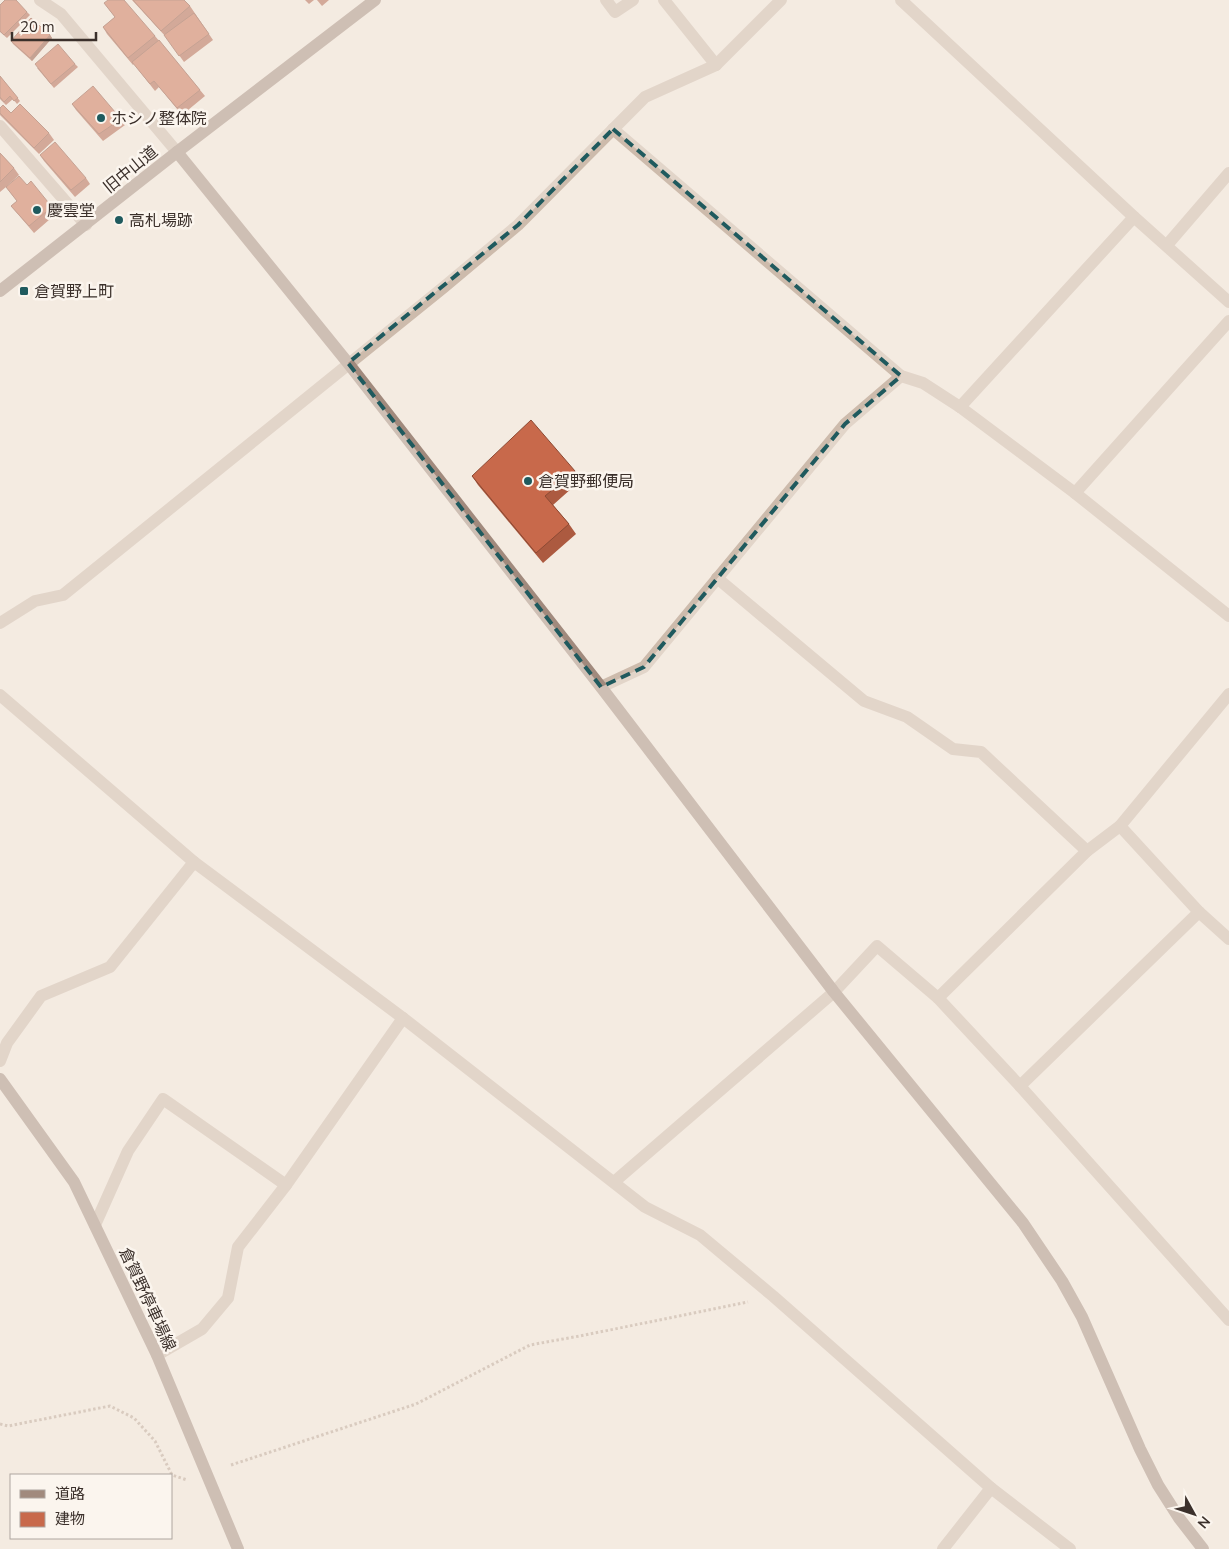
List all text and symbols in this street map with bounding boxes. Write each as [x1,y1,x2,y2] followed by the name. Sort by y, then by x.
[12,10,96,42] scale bar
[20,17,55,37] text: 20 m
[111,108,207,130] place label: ホシノ整体院
[95,112,107,124] marker: ホシノ整体院
[99,141,162,198] street label: 旧中山道
[47,200,95,222] place label: 慶雲堂
[31,204,43,216] marker: 慶雲堂
[129,210,193,232] place label: 高札場跡
[113,214,125,226] marker: 高札場跡
[34,281,114,303] place label: 倉賀野上町
[18,285,30,297] marker: 倉賀野上町
[538,471,634,493] place label: 倉賀野郵便局
[522,475,534,487] marker: 倉賀野郵便局
[113,1244,181,1355] street label: 倉賀野停車場線
[10,1474,172,1539] legend
[55,1484,85,1504] text: 道路
[1169,1489,1219,1539] north arrow
[55,1509,85,1529] text: 建物
[1193,1512,1214,1532] text: N

